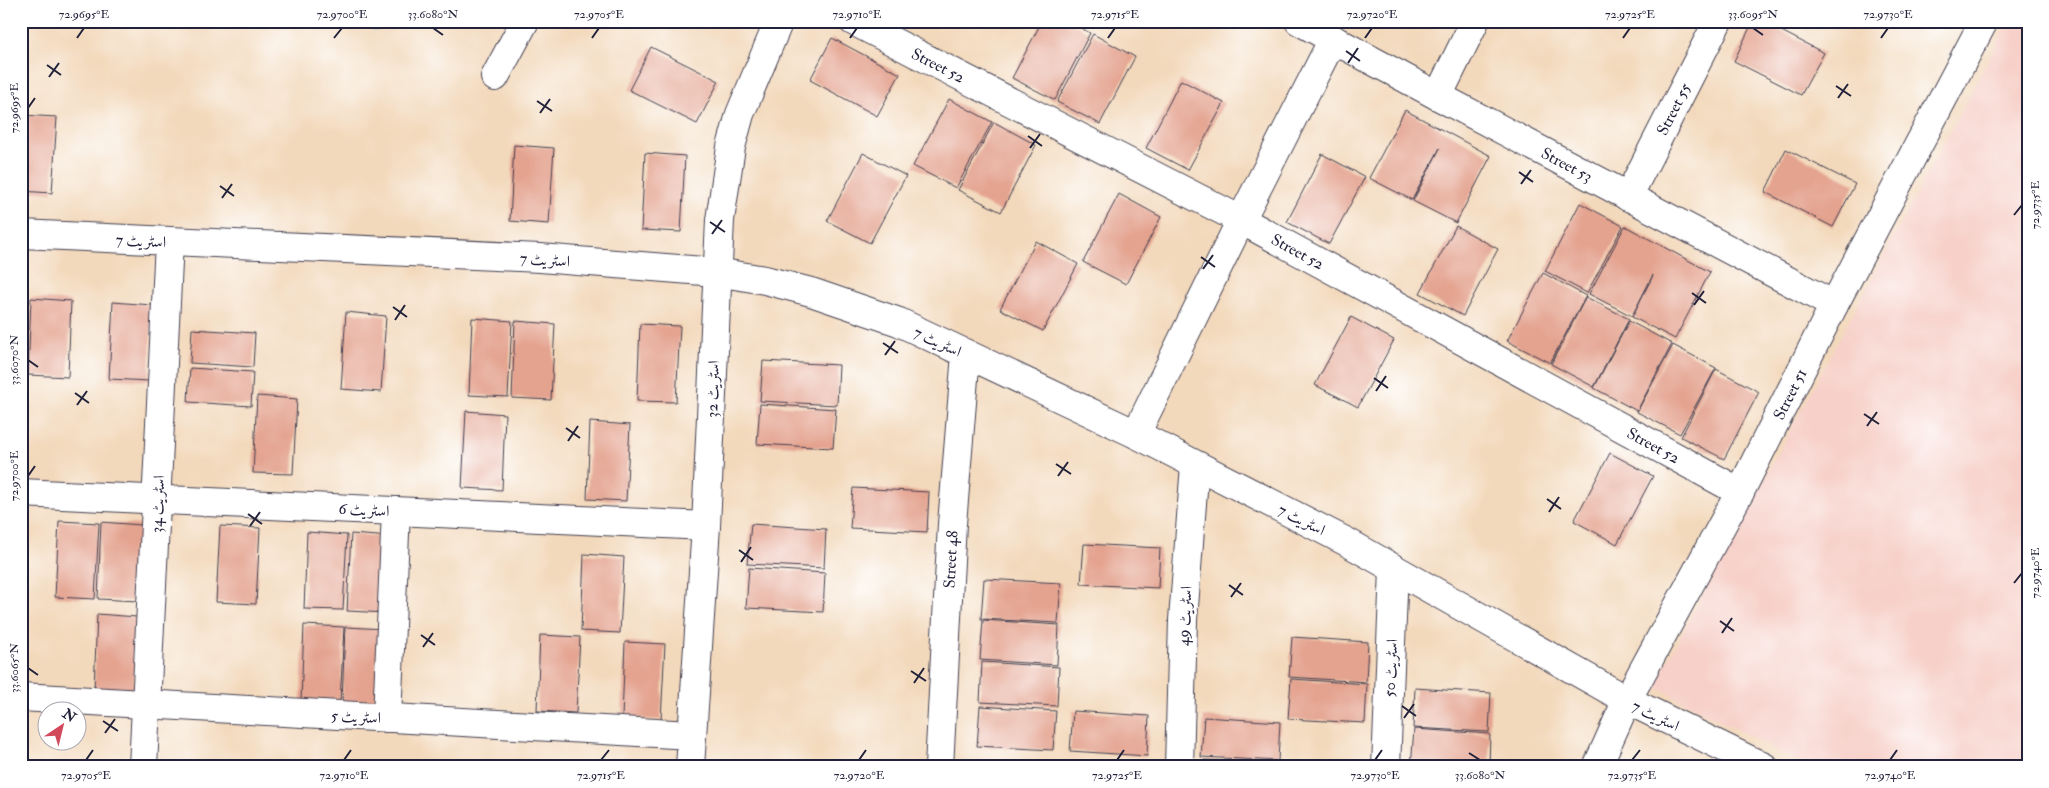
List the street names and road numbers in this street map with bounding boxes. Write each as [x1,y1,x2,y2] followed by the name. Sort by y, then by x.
[908,44,968,88] street label: Street 52
[1652,80,1696,139] street label: Street 55
[1538,143,1596,187] street label: Street 53
[115,230,167,252] street label: اسٹریٹ 7
[1268,230,1327,274] street label: Street 52
[519,248,571,272] street label: اسٹریٹ 7
[910,322,965,362] street label: اسٹریٹ 7
[702,360,724,418] street label: اسٹریٹ 32
[1769,365,1811,423] street label: Street 51
[1623,423,1683,468] street label: Street 52
[146,475,169,533] street label: اسٹریٹ 34
[338,499,390,521] street label: اسٹریٹ 6
[1275,500,1329,540] street label: اسٹریٹ 7
[940,529,963,589] street label: Street 48
[1173,586,1197,647] street label: اسٹریٹ 49
[1379,638,1403,698] street label: اسٹریٹ 50
[1628,696,1683,736] street label: اسٹریٹ 7
[330,706,382,728] street label: اسٹریٹ 5

